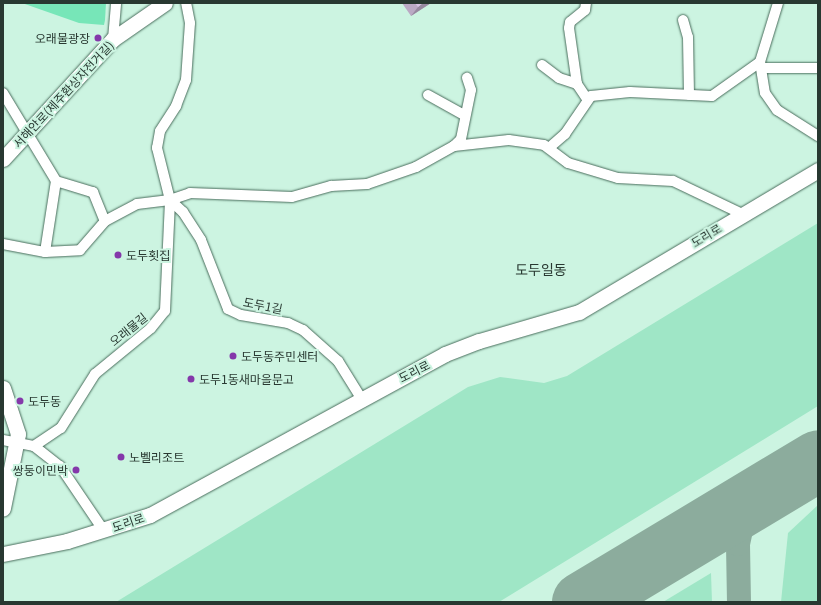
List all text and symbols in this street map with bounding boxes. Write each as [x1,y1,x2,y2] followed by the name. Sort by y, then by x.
[35,31,90,45] place label: 오래물광장
[93,33,103,43] marker: 오래물광장
[10,38,116,150] street label: 서해안로(제주환상자전거길)
[688,220,724,250] street label: 도리로
[126,248,170,262] place label: 도두횟집
[113,250,123,260] marker: 도두횟집
[515,261,567,277] district label: 도두일동
[242,294,284,316] street label: 도두1길
[106,310,150,348] street label: 오래물길
[241,349,318,363] place label: 도두동주민센터
[228,351,238,361] marker: 도두동주민센터
[396,357,432,385] street label: 도리로
[199,372,294,386] place label: 도두1동새마을문고
[186,374,196,384] marker: 도두1동새마을문고
[28,394,61,408] place label: 도두동
[15,396,25,406] marker: 도두동
[129,450,184,464] place label: 노벨리조트
[116,452,126,462] marker: 노벨리조트
[13,463,68,477] place label: 쌍둥이민박
[71,465,81,475] marker: 쌍둥이민박
[110,510,146,534] street label: 도리로

